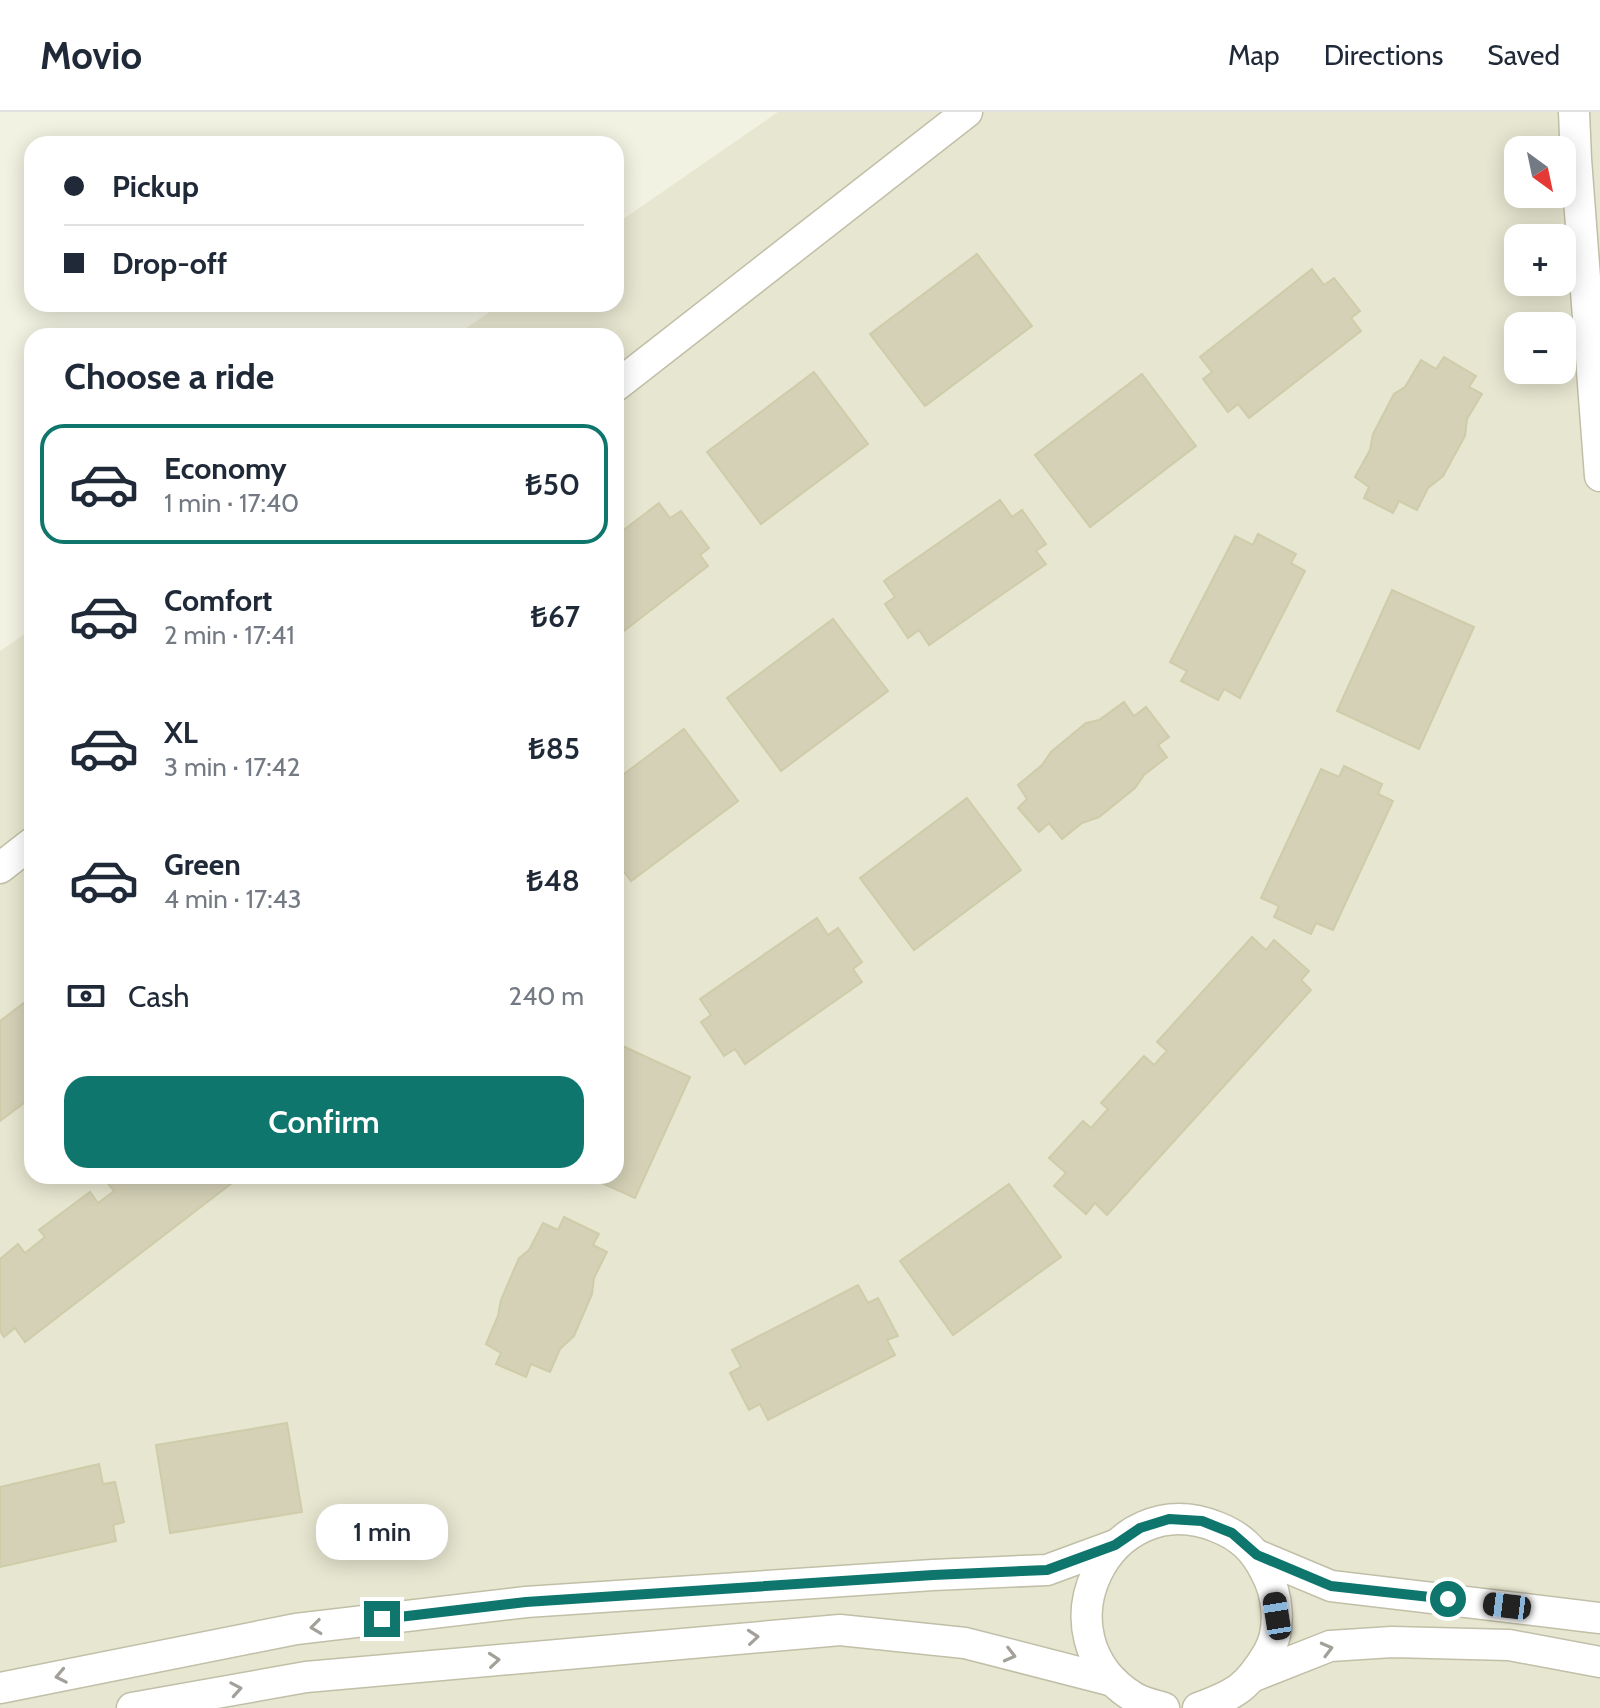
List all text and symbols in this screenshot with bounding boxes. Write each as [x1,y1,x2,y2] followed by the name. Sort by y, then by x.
[40,32,142,79] text: Movio
[1228,38,1280,72] text: Map
[1324,38,1443,72] text: Directions
[1487,38,1560,72] text: Saved
[1504,136,1576,208] north arrow
[1504,136,1576,384] map controls
[112,168,199,205] text: Pickup
[1504,224,1576,296] button: +
[112,245,227,282] text: Drop-off
[1504,312,1576,384] button: −
[64,354,274,398] text: Choose a ride
[68,448,140,520] icon: car
[164,450,287,487] text: Economy
[525,466,580,503] text: ₺50
[164,487,299,519] text: 1 min · 17:40
[68,580,140,652] icon: car
[164,582,272,619] text: Comfort
[530,598,580,635] text: ₺67
[164,619,295,651] text: 2 min · 17:41
[68,712,140,784] icon: car
[164,714,198,751] text: XL
[528,730,580,767] text: ₺85
[164,751,300,783] text: 3 min · 17:42
[68,844,140,916] icon: car
[164,846,241,883] text: Green
[526,862,580,899] text: ₺48
[164,883,302,915] text: 4 min · 17:43
[64,974,108,1018] icon: cash
[128,978,190,1015] text: Cash
[509,980,584,1012] text: 240 m
[64,1076,584,1168] button: Confirm
[316,1503,448,1559] callout: 1 min
[353,1516,411,1548] text: 1 min
[1430,1581,1466,1617] route start
[1261,1590,1293,1642] car
[1482,1591,1532,1621] car
[364,1601,400,1637] route end
[309,1618,323,1635] one-way arrow
[747,1629,760,1646] one-way arrow
[1320,1642,1333,1658] one-way arrow
[1003,1646,1017,1663] one-way arrow
[488,1652,501,1669] one-way arrow
[54,1667,68,1684] one-way arrow
[229,1682,243,1699] one-way arrow

